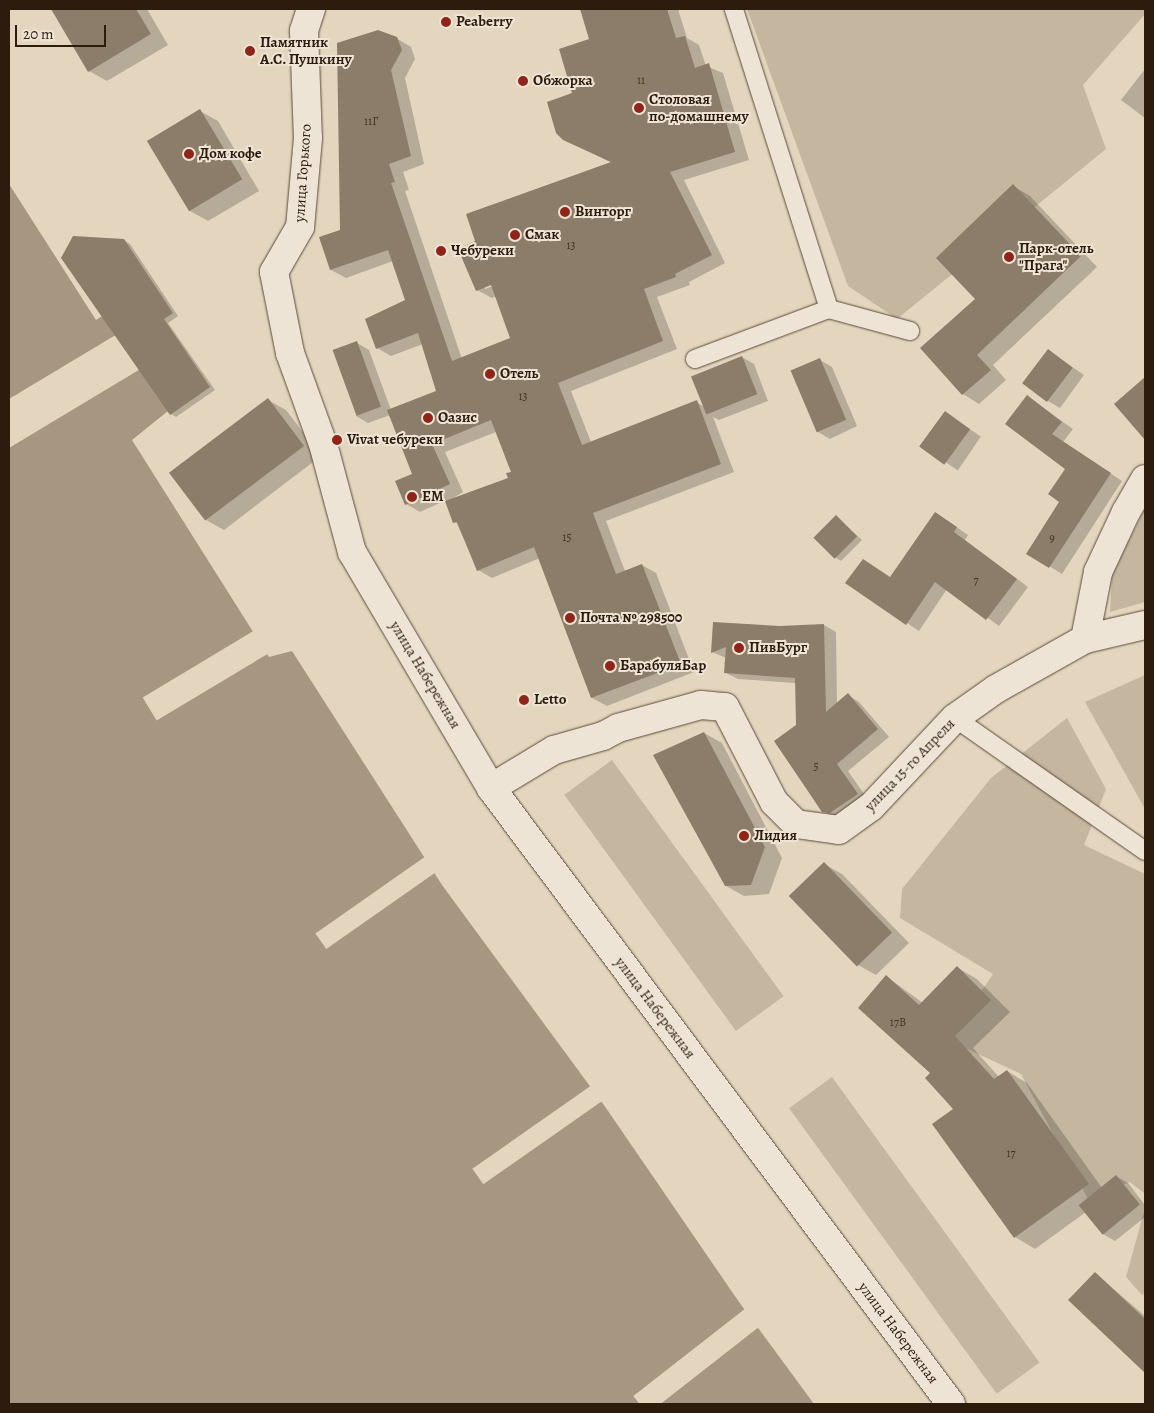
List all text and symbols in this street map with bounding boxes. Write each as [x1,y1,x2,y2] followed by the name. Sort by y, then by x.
[456,13,512,31] place label: Peaberry
[18,15,109,47] scale bar
[440,16,452,28] marker: Peaberry
[23,24,54,44] text: 20 m
[260,33,352,68] place label: Памятник А.С. Пушкину
[244,45,256,57] marker: Памятник А.С. Пушкину
[533,72,593,90] place label: Обжорка
[637,74,645,88] house number: 11
[517,75,529,87] marker: Обжорка
[649,90,749,125] place label: Столовая по-домашнему
[633,102,645,114] marker: Столовая по-домашнему
[364,115,378,129] house number: 11Г
[291,123,315,223] street label: улица Горького
[199,145,262,163] place label: Дом кофе
[183,148,195,160] marker: Дом кофе
[575,203,631,221] place label: Винторг
[559,206,571,218] marker: Винторг
[525,226,559,244] place label: Смак
[509,229,521,241] marker: Смак
[566,239,576,253] house number: 13
[1019,239,1094,274] place label: Парк-отель "Прага"
[451,242,514,260] place label: Чебуреки
[435,245,447,257] marker: Чебуреки
[1003,251,1015,263] marker: Парк-отель "Прага"
[500,365,538,383] place label: Отель
[484,368,496,380] marker: Отель
[518,390,528,404] house number: 13
[438,409,477,427] place label: Оазис
[422,412,434,424] marker: Оазис
[347,431,443,449] place label: Vivat чебуреки
[331,434,343,446] marker: Vivat чебуреки
[422,488,444,506] place label: ЕМ
[406,491,418,503] marker: ЕМ
[562,531,572,545] house number: 15
[1049,532,1055,546] house number: 9
[973,574,979,588] house number: 7
[580,609,682,627] place label: Почта № 298500
[564,612,576,624] marker: Почта № 298500
[386,618,464,732] street label: улица Набережная
[749,639,807,657] place label: ПивБург
[733,642,745,654] marker: ПивБург
[620,657,706,675] place label: БарабуляБар
[604,660,616,672] marker: БарабуляБар
[534,691,567,709] place label: Letto
[518,694,530,706] marker: Letto
[861,715,959,815] street label: улица 15-го Апреля
[813,760,819,774] house number: 5
[754,827,797,845] place label: Лидия
[738,830,750,842] marker: Лидия
[611,954,699,1062] street label: улица Набережная
[890,1016,906,1030] house number: 17В
[1006,1147,1016,1161] house number: 17
[854,1279,942,1387] street label: улица Набережная

